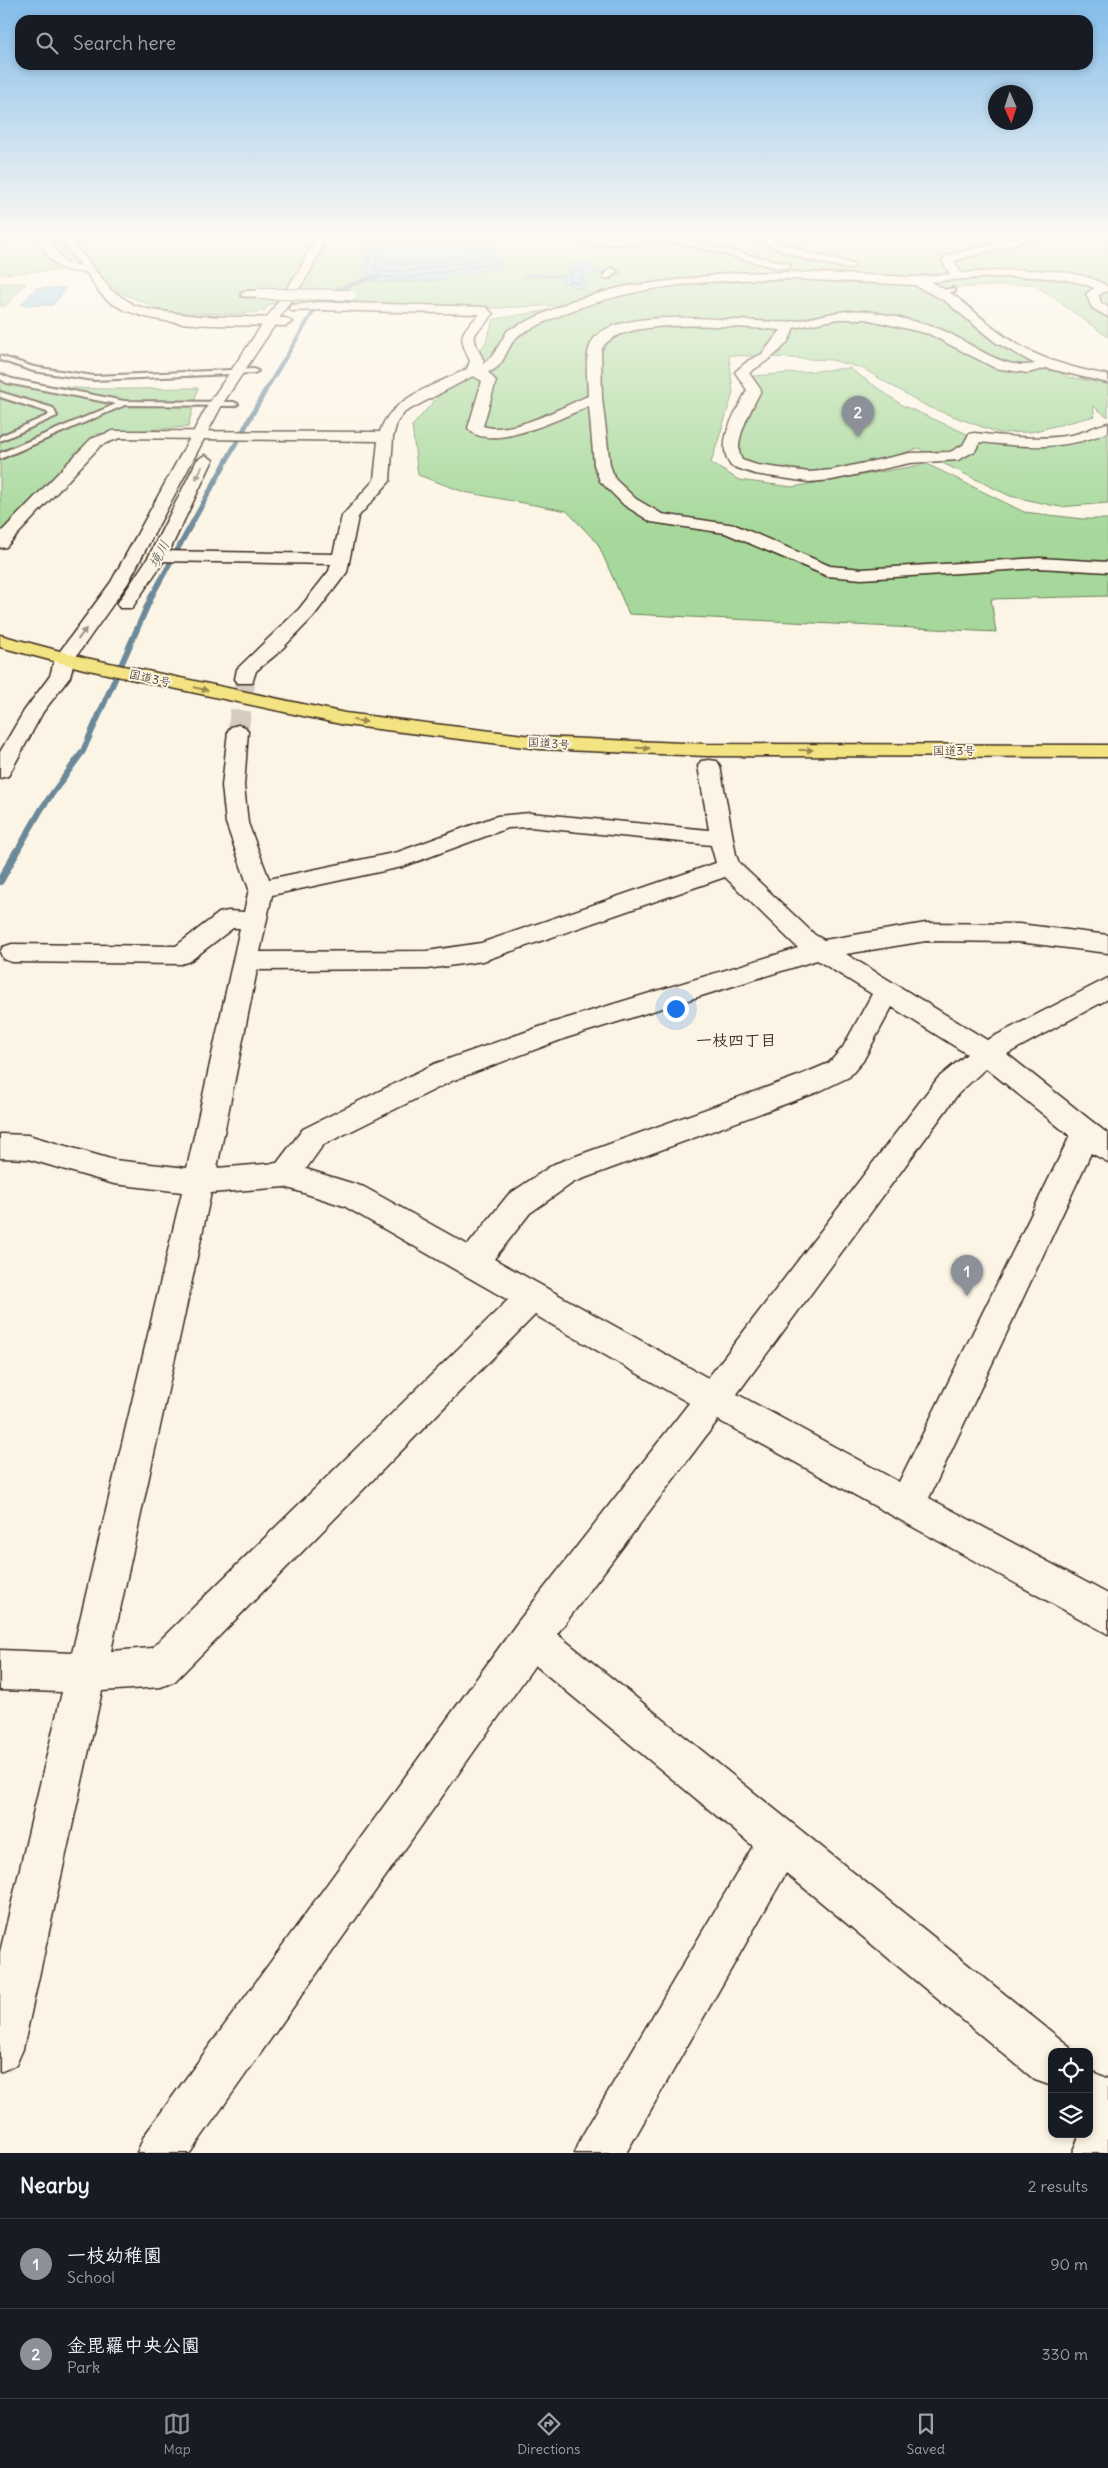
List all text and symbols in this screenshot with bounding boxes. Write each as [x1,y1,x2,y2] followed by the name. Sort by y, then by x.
[15,15,1093,70] search box
[33,29,61,57] icon: search
[73,31,176,55] text: Search here
[988,85,1033,130] north arrow
[842,396,874,437] pin: 2
[194,466,203,481] one-way arrow
[144,537,174,571] water label: 境川
[77,627,87,641] one-way arrow
[127,666,173,690] street label: 国道3号
[193,686,209,694] one-way arrow
[352,717,368,725] one-way arrow
[527,734,571,752] street label: 国道3号
[933,743,975,758] street label: 国道3号
[636,744,652,752] one-way arrow
[798,746,814,754] one-way arrow
[663,996,689,1022] your location
[696,1030,776,1050] district label: 一枝四丁目
[951,1255,983,1296] pin: 1
[1048,2048,1093,2138] map controls
[1048,2048,1093,2093] button: locate
[1048,2093,1093,2138] button: layers
[20,2172,90,2199] text: Nearby
[1028,2176,1088,2196] text: 2 results
[67,2243,162,2267] text: 一枝幼稚園
[33,2254,39,2274] text: 1
[1050,2254,1088,2274] text: 90 m
[67,2267,115,2287] text: School
[67,2333,200,2357] text: 金毘羅中央公園
[32,2344,40,2364] text: 2
[1041,2344,1088,2364] text: 330 m
[67,2357,100,2377] text: Park
[163,2410,191,2458] tab: Map
[517,2410,580,2458] tab: Directions
[907,2410,945,2458] tab: Saved

